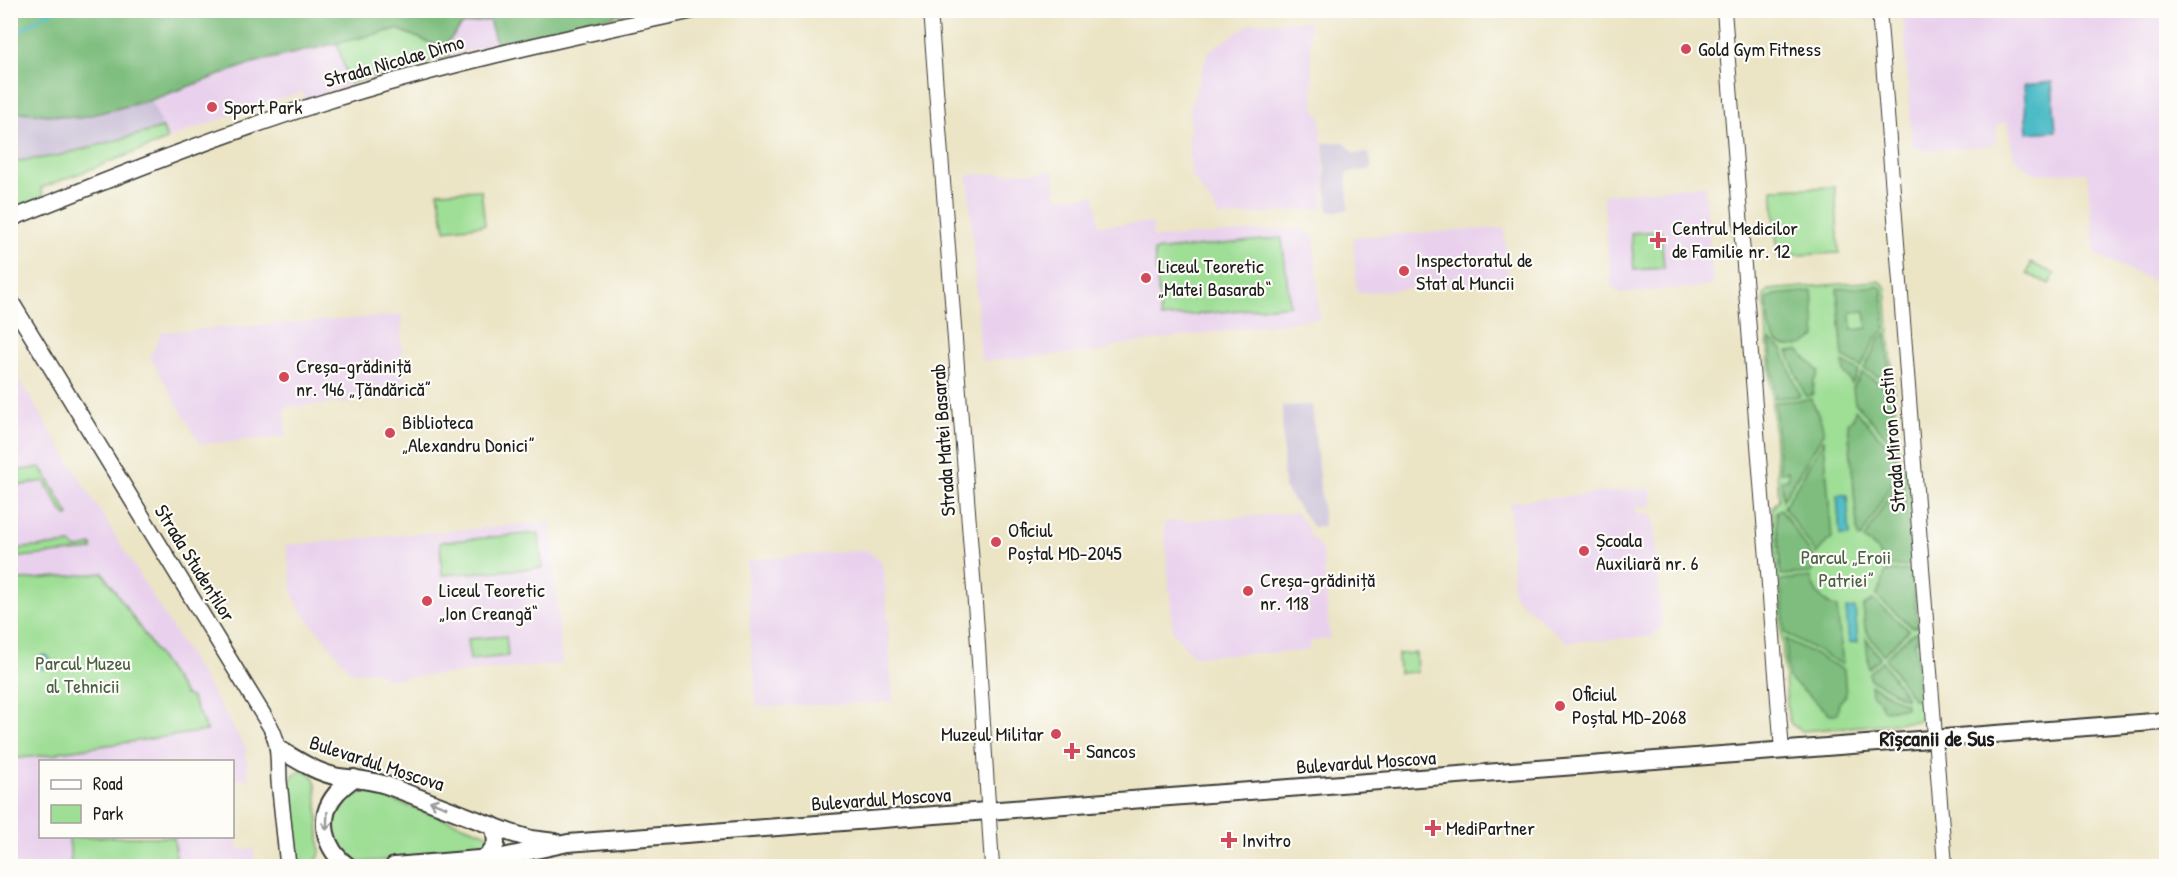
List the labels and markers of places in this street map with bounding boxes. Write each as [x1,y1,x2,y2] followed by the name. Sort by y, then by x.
[1698,35,1821,62] place label: Gold Gym Fitness
[1679,42,1693,56] marker: Gold Gym Fitness
[224,93,302,120] place label: Sport Park
[205,100,219,114] marker: Sport Park
[1672,214,1798,264] place label: Centrul Medicilor de Familie nr. 12
[1649,231,1667,249] marker: Centrul Medicilor de Familie nr. 12
[1416,246,1533,296] place label: Inspectoratul de Stat al Muncii
[1158,252,1271,302] place label: Liceul Teoretic „Matei Basarab“
[1397,264,1411,278] marker: Inspectoratul de Stat al Muncii
[1139,271,1153,285] marker: Liceul Teoretic „Matei Basarab“
[296,352,431,402] place label: Creșa-grădiniță nr. 146 „Țăndărică”
[277,370,291,384] marker: Creșa-grădiniță nr. 146 „Țăndărică”
[402,408,534,458] place label: Biblioteca „Alexandru Donici”
[383,426,397,440] marker: Biblioteca „Alexandru Donici”
[1008,516,1122,566] place label: Oficiul Poștal MD-2045
[1596,526,1699,576] place label: Școala Auxiliară nr. 6
[989,535,1003,549] marker: Oficiul Poștal MD-2045
[1577,544,1591,558] marker: Școala Auxiliară nr. 6
[1260,566,1375,616] place label: Creșa-grădiniță nr. 118
[439,576,545,626] place label: Liceul Teoretic „Ion Creangă“
[1241,584,1255,598] marker: Creșa-grădiniță nr. 118
[420,594,434,608] marker: Liceul Teoretic „Ion Creangă“
[1572,680,1686,730] place label: Oficiul Poștal MD-2068
[1553,699,1567,713] marker: Oficiul Poștal MD-2068
[941,720,1044,747] place label: Muzeul Militar
[1049,727,1063,741] marker: Muzeul Militar
[1086,737,1136,764] place label: Sancos
[1063,742,1081,760] marker: Sancos
[1446,814,1535,841] place label: MediPartner
[1424,819,1442,837] marker: MediPartner
[1242,826,1291,853] place label: Invitro
[1220,831,1238,849] marker: Invitro

